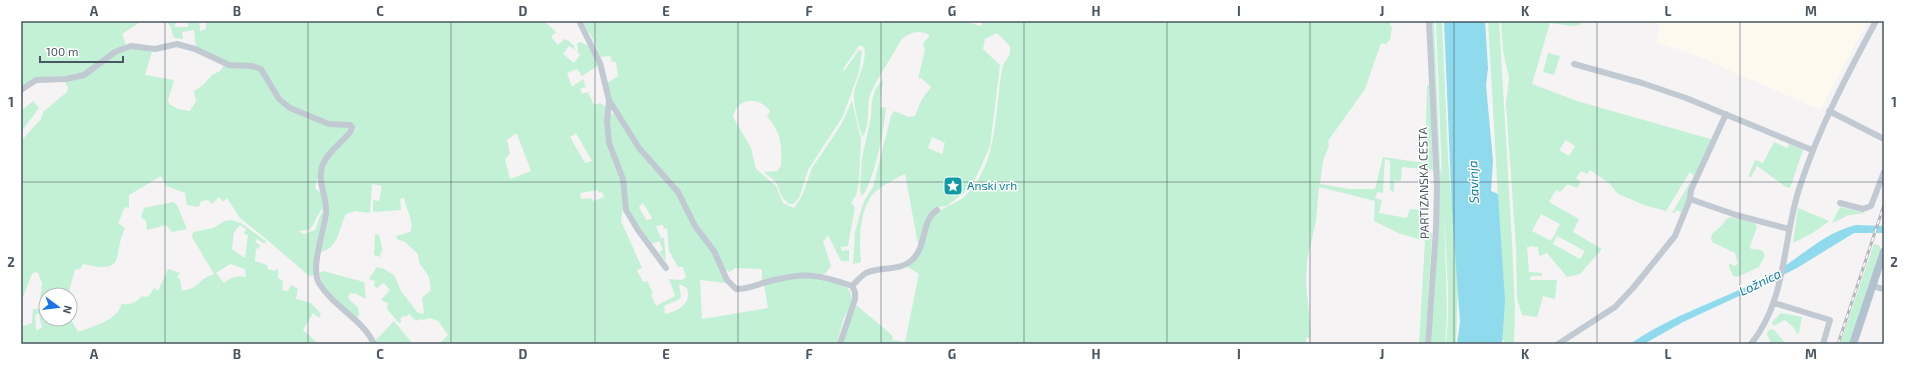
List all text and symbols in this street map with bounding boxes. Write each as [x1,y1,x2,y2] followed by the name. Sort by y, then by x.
[90,3,99,19] text: A
[233,3,241,19] text: B
[376,3,384,19] text: C
[519,3,528,19] text: D
[662,3,670,19] text: E
[805,3,813,19] text: F
[948,3,956,19] text: G
[1092,3,1101,19] text: H
[1237,3,1241,19] text: I
[1380,3,1384,19] text: J
[1521,3,1530,19] text: K
[1665,3,1672,19] text: L
[1805,3,1817,19] text: M
[40,38,123,64] scale bar
[46,44,78,58] text: 100 m
[8,94,14,110] text: 1
[1891,94,1897,110] text: 1
[1415,126,1431,239] street label: PARTIZANSKA CESTA
[1464,160,1482,204] water label: Savinja
[942,175,964,197] place icon: Anski vrh
[967,178,1017,192] place label: Anski vrh
[7,254,15,270] text: 2
[1890,254,1898,270] text: 2
[1736,265,1784,299] water label: Ložnica
[38,287,78,327] north arrow
[61,304,75,315] text: N
[90,346,99,362] text: A
[233,346,241,362] text: B
[376,346,384,362] text: C
[519,346,528,362] text: D
[662,346,670,362] text: E
[805,346,813,362] text: F
[948,346,956,362] text: G
[1092,346,1101,362] text: H
[1237,346,1241,362] text: I
[1380,346,1384,362] text: J
[1521,346,1530,362] text: K
[1665,346,1672,362] text: L
[1805,346,1817,362] text: M

